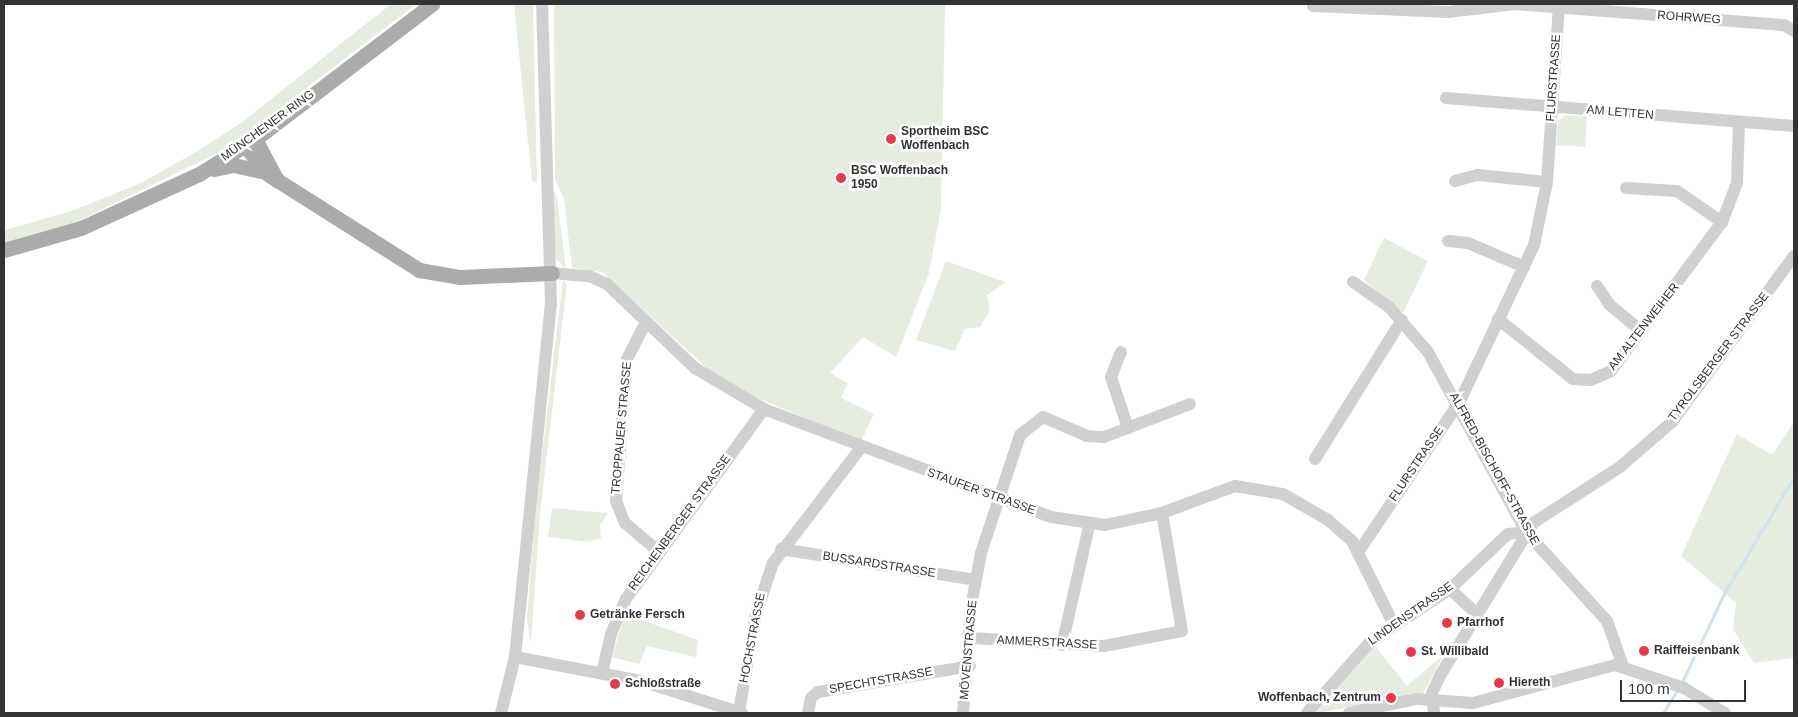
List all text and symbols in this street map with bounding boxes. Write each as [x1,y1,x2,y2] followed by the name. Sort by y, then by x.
[1657,9,1721,27] street label: ROHRWEG
[1544,34,1564,122] street label: FLURSTRASSE
[219,87,317,165] street label: MÜNCHENER RING
[1586,103,1654,123] street label: AM LETTEN
[901,125,989,153] place label: Sportheim BSC Woffenbach
[885,133,897,145] marker: Sportheim BSC Woffenbach
[851,164,948,192] place label: BSC Woffenbach 1950
[835,172,847,184] marker: BSC Woffenbach 1950
[1605,280,1683,374] street label: AM ALTENWEIHER
[1666,290,1772,424] street label: TYROLSBERGER STRASSE
[609,361,635,495] street label: TROPPAUER STRASSE
[1446,390,1542,548] street label: ALFRED-BISCHOFF-STRASSE
[1387,424,1447,504] street label: FLURSTRASSE
[626,452,734,594] street label: REICHENBERGER STRASSE
[925,466,1037,518] street label: STAUFER STRASSE
[822,549,936,581] street label: BUSSARDSTRASSE
[1366,579,1456,649] street label: LINDENSTRASSE
[737,592,769,684] street label: HOCHSTRASSE
[957,600,981,700] street label: MÖVENSTRASSE
[590,608,685,622] place label: Getränke Fersch
[574,609,586,621] marker: Getränke Fersch
[1457,616,1504,630] place label: Pfarrhof
[1441,617,1453,629] marker: Pfarrhof
[996,633,1098,653] street label: AMMERSTRASSE
[1654,644,1739,658] place label: Raiffeisenbank
[1421,645,1489,659] place label: St. Willibald
[1638,645,1650,657] marker: Raiffeisenbank
[1405,646,1417,658] marker: St. Willibald
[828,665,934,697] street label: SPECHTSTRASSE
[1623,670,1749,702] scale bar
[1509,676,1550,690] place label: Hiereth
[625,677,701,691] place label: Schloßstraße
[1493,677,1505,689] marker: Hiereth
[609,678,621,690] marker: Schloßstraße
[1628,680,1670,697] text: 100 m
[1258,691,1381,705] place label: Woffenbach, Zentrum
[1385,692,1397,704] marker: Woffenbach, Zentrum

